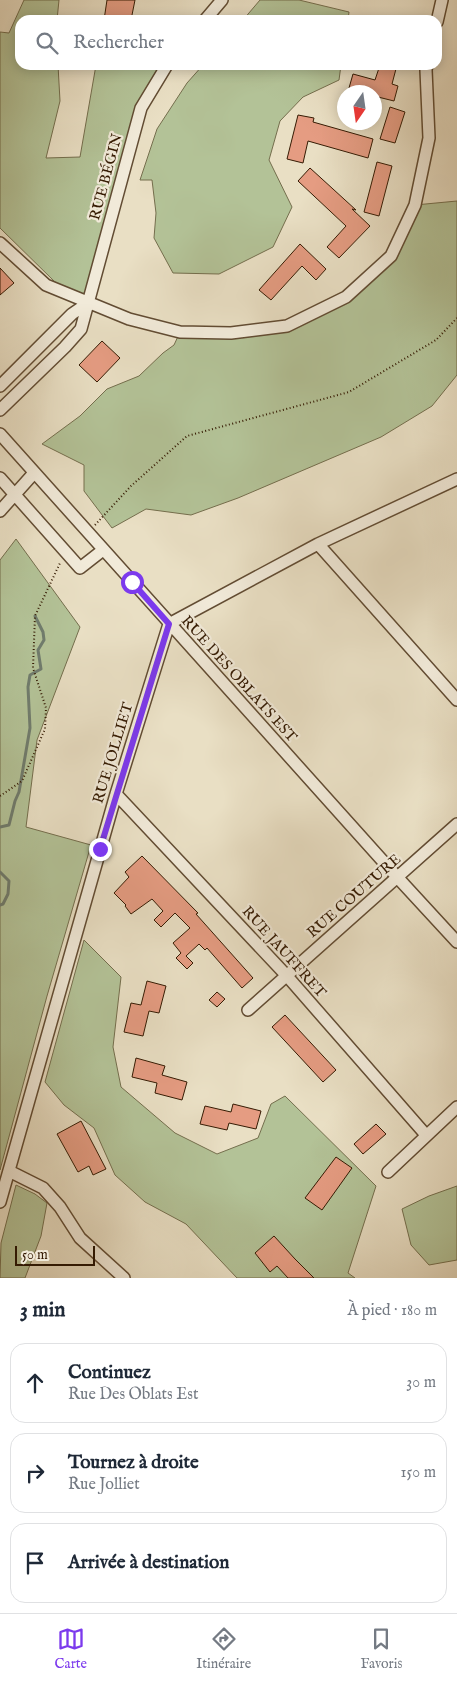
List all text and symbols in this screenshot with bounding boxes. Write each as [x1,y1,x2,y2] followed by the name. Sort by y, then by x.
[15,15,442,70] search box
[33,29,61,57] icon: search
[73,31,164,55] text: Rechercher
[337,85,382,130] north arrow
[85,132,127,222] street label: RUE BÉGIN
[121,571,144,594] route start
[177,612,301,746] street label: RUE DES OBLATS EST
[89,700,137,806] street label: RUE JOLLIET
[89,838,112,861] route end
[303,850,405,942] street label: RUE COUTURE
[238,902,330,1002] street label: RUE JAUFFRET
[15,1243,95,1266] scale bar
[22,1246,48,1264] text: 50 m
[20,1297,65,1324] text: 3 min
[348,1301,437,1321] text: À pied · 180 m
[68,1361,151,1385] text: Continuez
[21,1369,49,1397] icon: ahead
[406,1373,436,1393] text: 30 m
[68,1385,198,1405] text: Rue Des Oblats Est
[68,1451,199,1475] text: Tournez à droite
[21,1459,49,1487] icon: right
[401,1463,436,1483] text: 150 m
[68,1475,140,1495] text: Rue Jolliet
[21,1549,49,1577] icon: arrive
[68,1551,229,1575] text: Arrivée à destination
[55,1625,87,1673] tab: Carte
[196,1625,251,1673] tab: Itinéraire
[360,1625,402,1673] tab: Favoris

